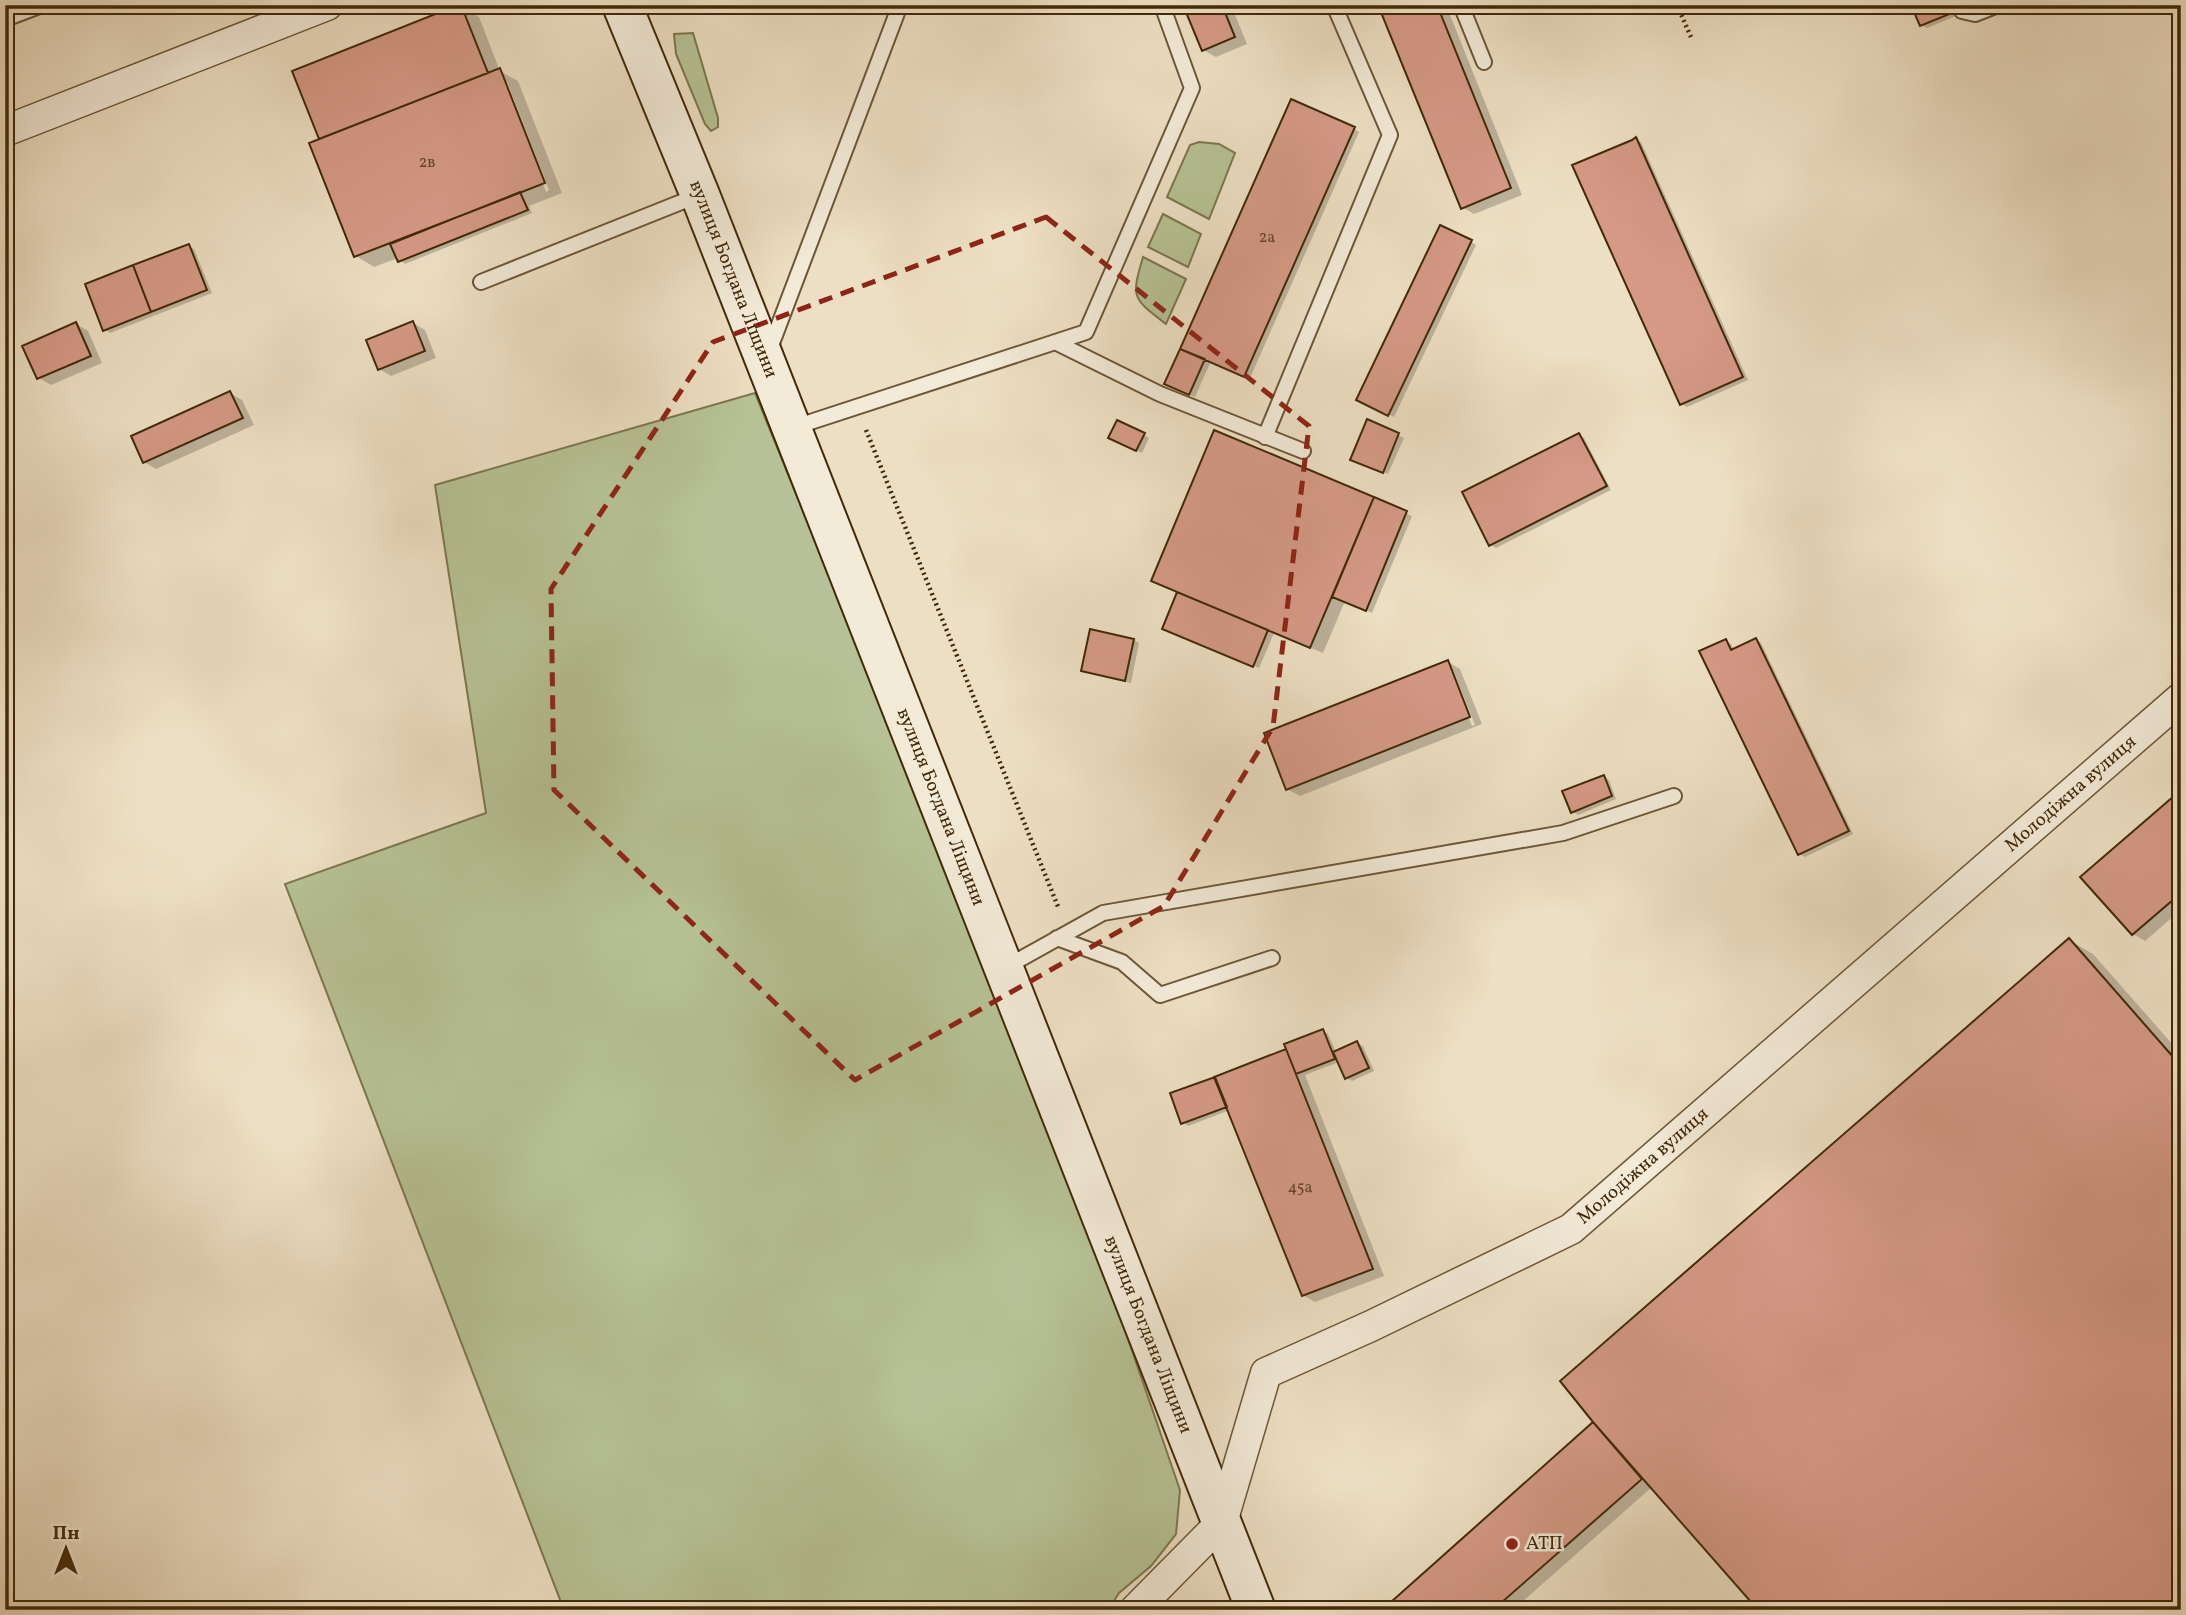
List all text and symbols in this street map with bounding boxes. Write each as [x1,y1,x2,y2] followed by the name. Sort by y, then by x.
[419,152,435,174] house number: 2в
[682,177,784,382] street label: вулиця Богдана Ліщини
[1259,227,1275,249] house number: 2а
[890,704,991,910] street label: вулиця Богдана Ліщини
[1999,729,2142,858] street label: Молодіжна вулиця
[1572,1102,1715,1231] street label: Молодіжна вулиця
[1288,1177,1312,1199] house number: 45а
[1097,1232,1198,1438] street label: вулиця Богдана Ліщини
[32,1514,102,1584] north arrow
[53,1521,79,1547] text: Пн
[1526,1531,1563,1557] place label: АТП
[1504,1536,1520,1552] marker: АТП

